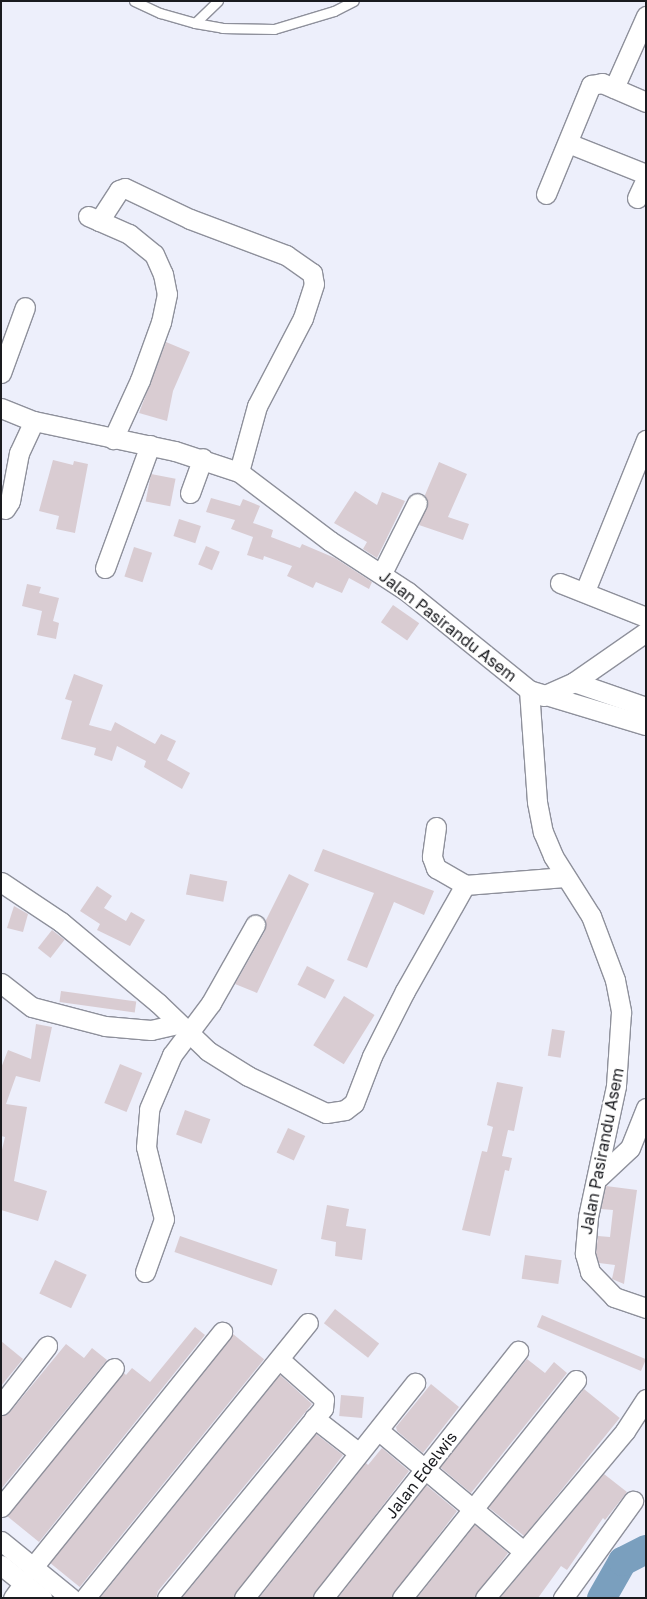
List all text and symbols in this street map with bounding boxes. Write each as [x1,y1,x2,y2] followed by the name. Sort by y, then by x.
[375,566,521,686] street label: Jalan Pasirandu Asem
[576,1066,628,1236] street label: Jalan Pasirandu Asem
[381,1428,461,1522] street label: Jalan Edelwis

